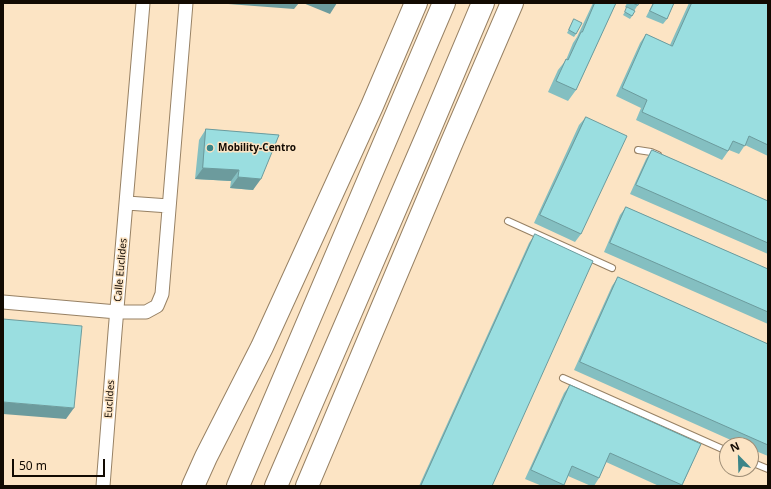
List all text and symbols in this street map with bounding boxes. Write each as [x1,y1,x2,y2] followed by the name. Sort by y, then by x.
[218,142,296,154] place label: Mobility-Centro
[205,143,215,153] marker: Mobility-Centro
[112,238,130,302] street label: Calle Euclides
[103,379,117,419] street label: Euclides
[719,437,759,477] north arrow
[727,438,742,455] text: N
[14,451,107,477] scale bar
[19,457,47,474] text: 50 m

